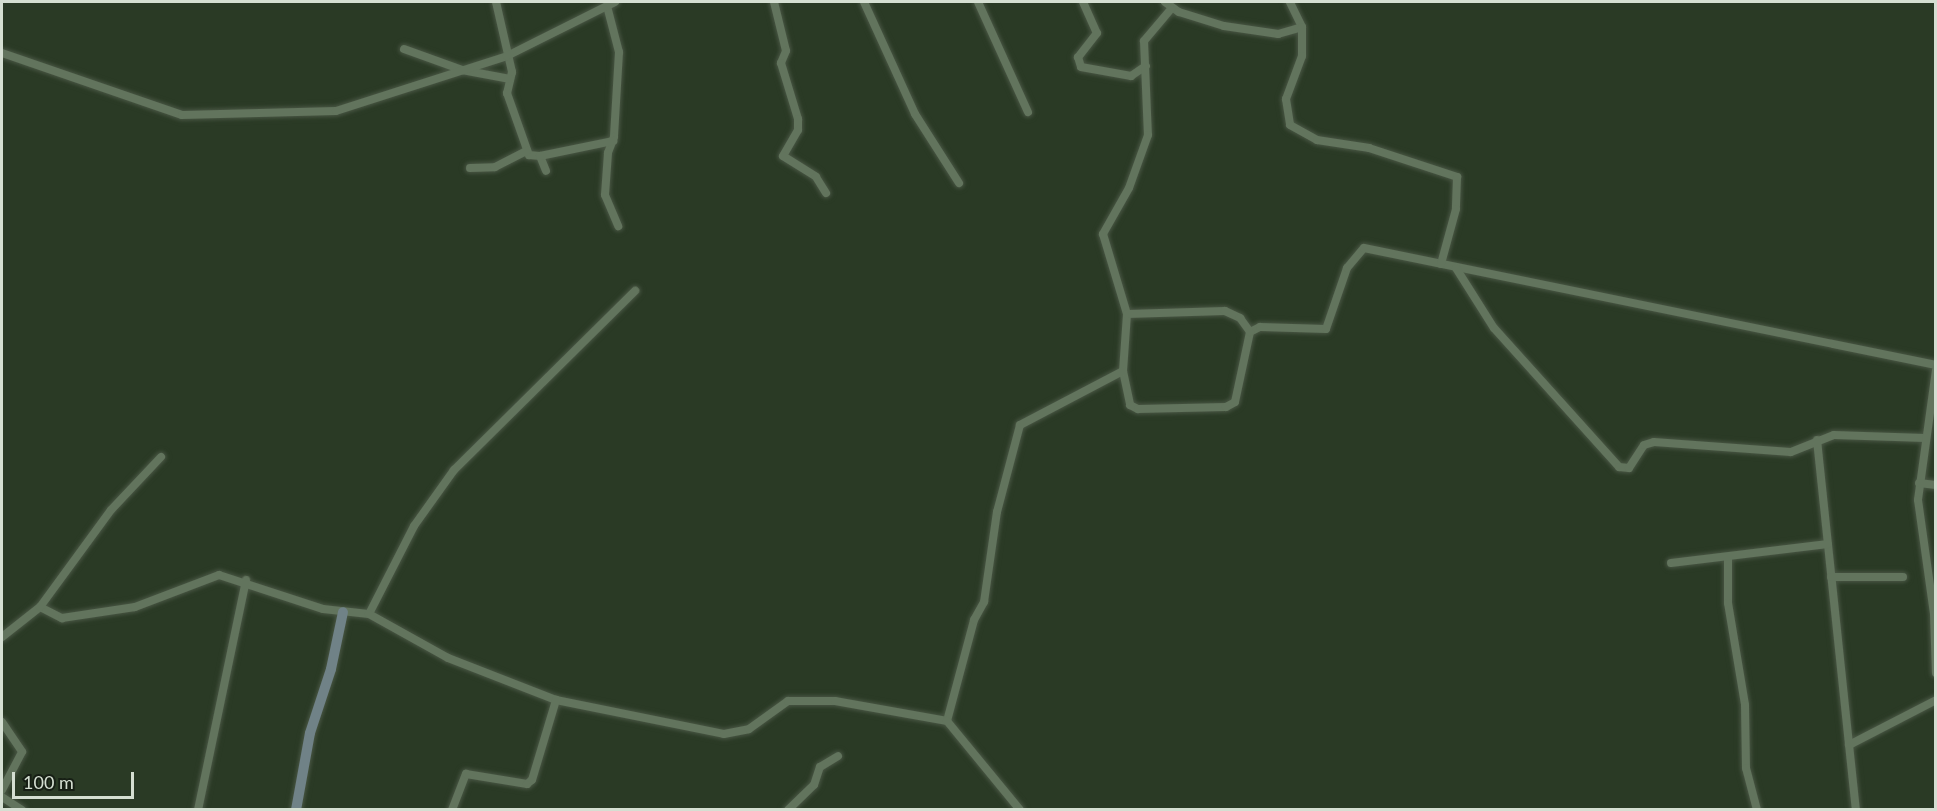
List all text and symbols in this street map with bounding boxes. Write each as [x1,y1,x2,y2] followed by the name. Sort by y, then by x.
[15,760,136,798] scale bar
[23,771,74,793] text: 100 m

